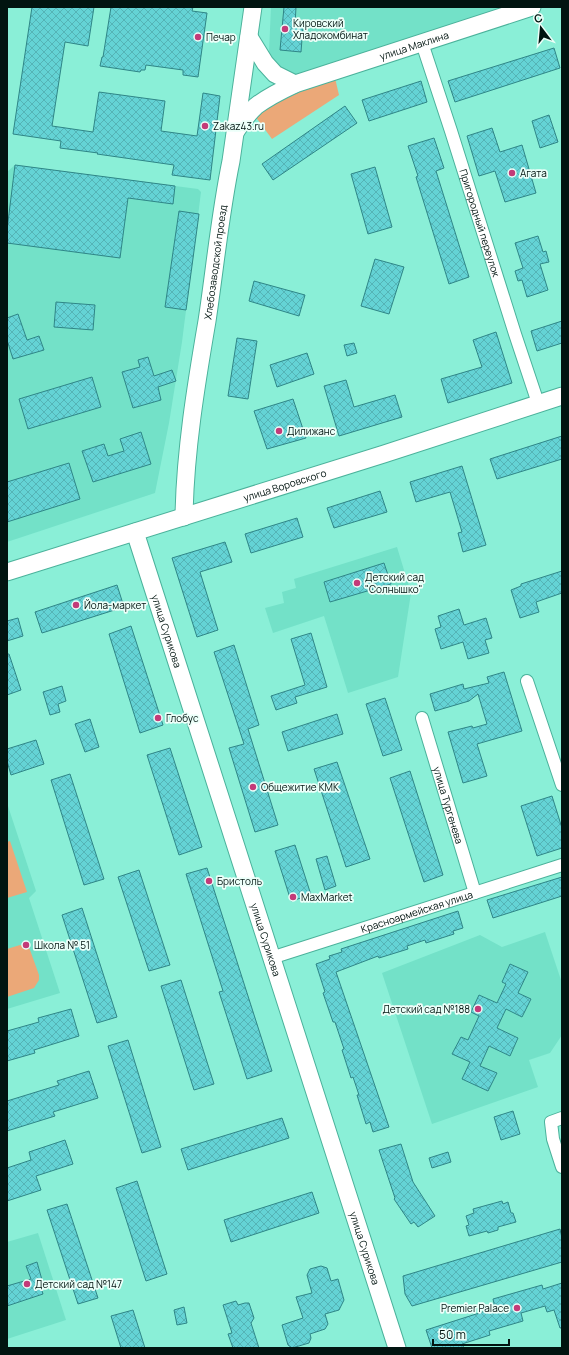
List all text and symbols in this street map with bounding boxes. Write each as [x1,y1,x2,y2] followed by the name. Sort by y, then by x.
[521,8,561,48] north arrow
[532,10,544,26] text: С
[293,16,368,42] place label: Кировский Хладокомбинат
[280,24,290,34] marker: Кировский Хладокомбинат
[378,28,450,63] street label: улица Маклина
[206,30,236,44] place label: Печар
[193,32,203,42] marker: Печар
[213,119,264,133] place label: Zakaz43.ru
[200,121,210,131] marker: Zakaz43.ru
[520,166,547,180] place label: Агата
[456,167,504,279] street label: Пригородный переулок
[507,168,517,178] marker: Агата
[200,204,230,320] street label: Хлебозаводской проезд
[287,424,336,438] place label: Дилижанс
[274,426,284,436] marker: Дилижанс
[241,465,328,505] street label: улица Воровского
[365,570,424,596] place label: Детский сад "Солнышко"
[352,578,362,588] marker: Детский сад "Солнышко"
[148,593,185,669] street label: улица Сурикова
[84,598,146,612] place label: Йола-маркет
[71,600,81,610] marker: Йола-маркет
[166,711,199,725] place label: Глобус
[153,713,163,723] marker: Глобус
[430,765,467,845] street label: улица Тургенева
[261,780,339,794] place label: Общежитие КМК
[248,782,258,792] marker: Общежитие КМК
[217,874,262,888] place label: Бристоль
[204,876,214,886] marker: Бристоль
[359,887,474,936] street label: Красноармейская улица
[301,890,353,904] place label: MaxMarket
[288,892,298,902] marker: MaxMarket
[248,901,284,978] street label: улица Сурикова
[34,938,90,952] place label: Школа № 51
[21,940,31,950] marker: Школа № 51
[382,1002,470,1016] place label: Детский сад №188
[473,1004,483,1014] marker: Детский сад №188
[347,1210,383,1286] street label: улица Сурикова
[35,1277,122,1291] place label: Детский сад №147
[22,1279,32,1289] marker: Детский сад №147
[441,1301,509,1315] place label: Premier Palace
[512,1303,522,1313] marker: Premier Palace
[433,1321,509,1347] scale bar
[439,1326,466,1343] text: 50 m

